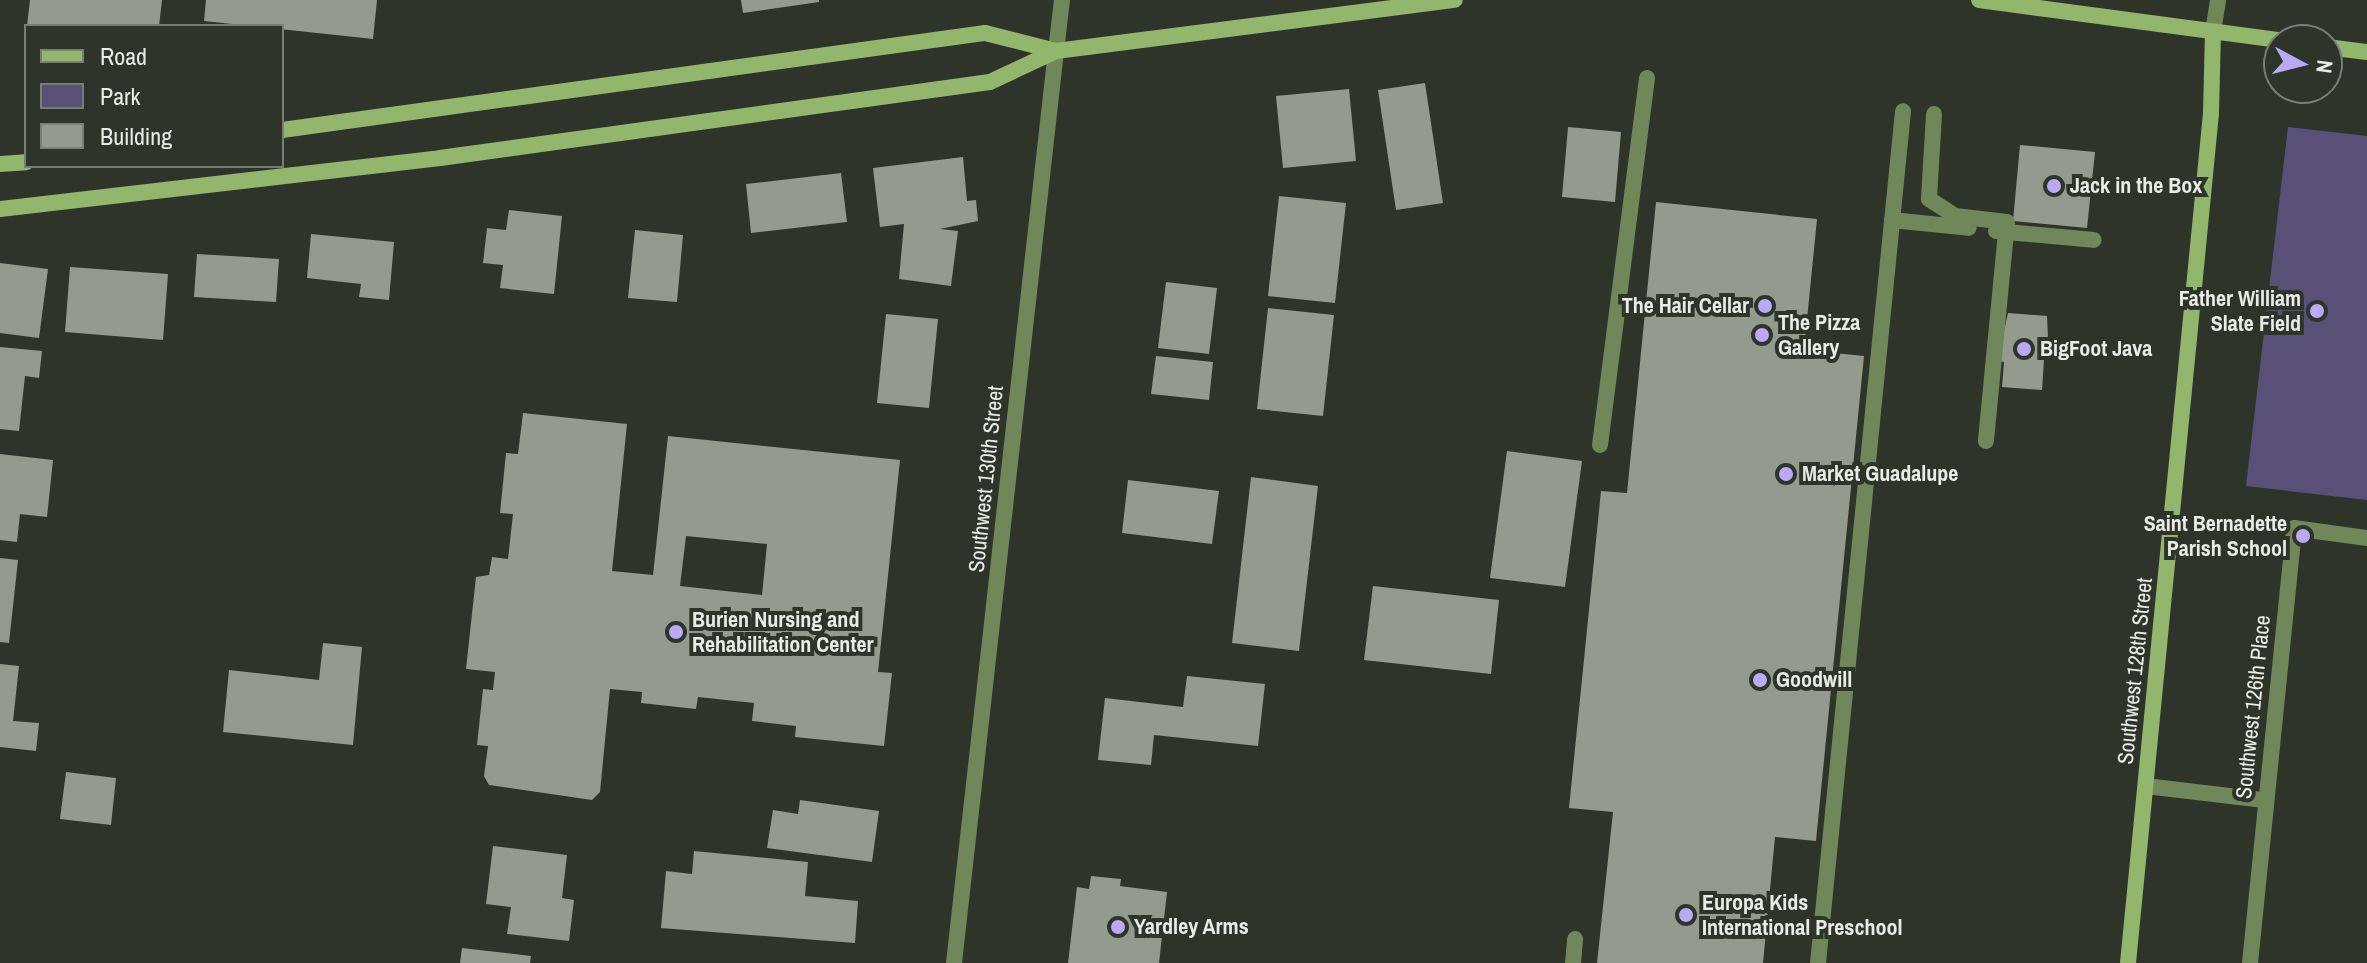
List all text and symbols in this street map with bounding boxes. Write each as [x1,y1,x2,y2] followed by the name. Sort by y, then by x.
[24,24,284,168] legend
[2263,24,2343,104] north arrow
[100,40,147,72] text: Road
[2309,58,2341,75] text: N
[100,80,140,112] text: Park
[100,120,172,152] text: Building
[2070,173,2202,199] place label: Jack in the Box
[2045,177,2063,195] marker: Jack in the Box
[2179,285,2301,336] place label: Father William Slate Field
[1622,293,1749,319] place label: The Hair Cellar
[1756,297,1774,315] marker: The Hair Cellar
[2308,302,2326,320] marker: Father William Slate Field
[1778,309,1860,360] place label: The Pizza Gallery
[1753,326,1771,344] marker: The Pizza Gallery
[2040,336,2152,362] place label: BigFoot Java
[2015,340,2033,358] marker: BigFoot Java
[963,384,1009,574] street label: Southwest 130th Street
[1802,461,1958,487] place label: Market Guadalupe
[1777,465,1795,483] marker: Market Guadalupe
[2144,510,2287,562] place label: Saint Bernadette Parish School
[2294,527,2312,545] marker: Saint Bernadette Parish School
[2112,576,2158,766] street label: Southwest 128th Street
[692,606,873,658] place label: Burien Nursing and Rehabilitation Center
[2230,614,2276,800] street label: Southwest 126th Place
[667,623,685,641] marker: Burien Nursing and Rehabilitation Center
[1776,667,1852,693] place label: Goodwill
[1751,671,1769,689] marker: Goodwill
[1702,889,1903,940] place label: Europa Kids International Preschool
[1677,906,1695,924] marker: Europa Kids International Preschool
[1134,914,1249,940] place label: Yardley Arms
[1109,918,1127,936] marker: Yardley Arms

